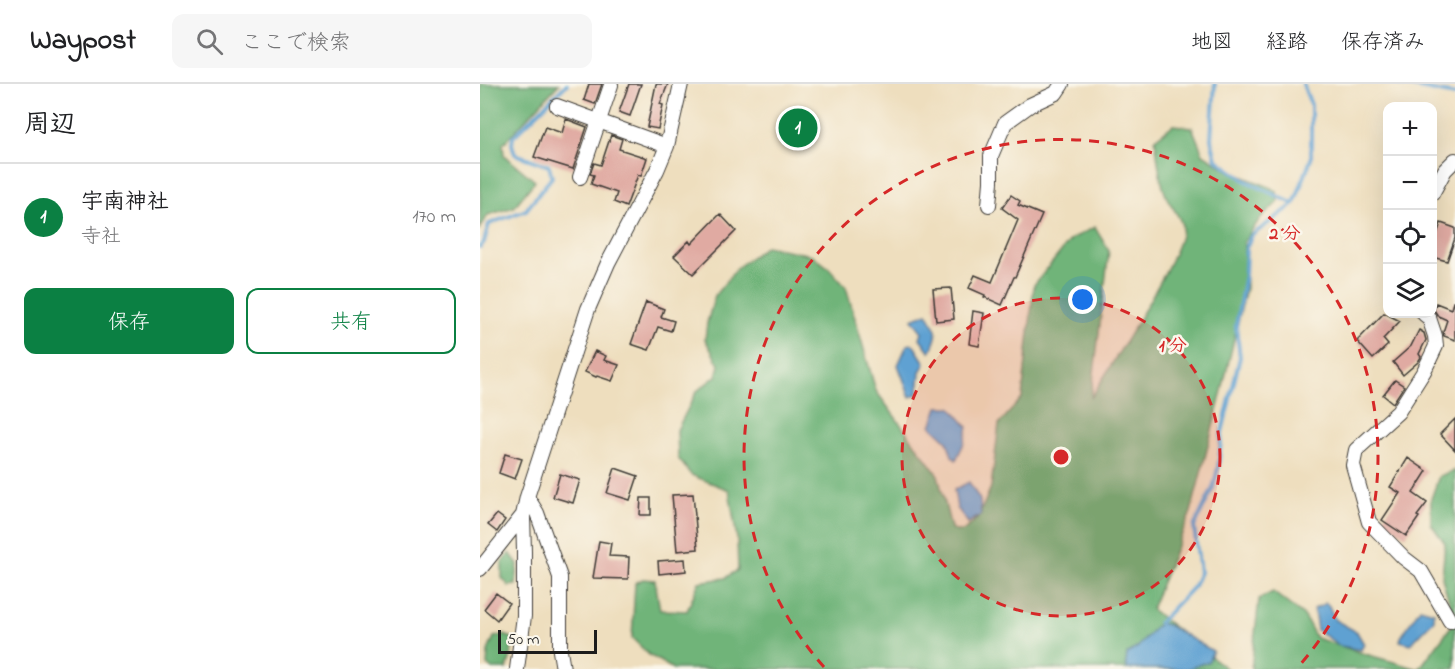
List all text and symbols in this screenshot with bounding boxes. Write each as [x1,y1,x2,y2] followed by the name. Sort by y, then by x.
[172,14,592,68] search box
[30,21,136,62] text: Waypost
[193,25,226,58] icon: search
[241,28,351,60] text: ここで検索
[1191,28,1233,58] text: 地図
[1266,28,1308,58] text: 経路
[1341,28,1425,58] text: 保存済み
[1383,102,1437,318] map controls
[1383,102,1437,156] button: +
[778,106,818,150] pin: 1
[24,107,76,145] text: 周辺
[1383,156,1437,210] button: −
[81,187,169,219] text: 宇南神社
[40,203,47,232] text: 1
[412,203,456,232] text: 170 m
[1383,210,1437,264] button: locate
[1268,222,1301,248] text: 2 分
[81,223,121,252] text: 寺社
[1383,264,1437,318] button: layers
[1068,285,1097,314] your location
[24,288,234,354] button: 保存
[246,288,456,354] button: 共有
[1159,334,1187,360] text: 1 分
[1051,447,1071,467] centre of rings
[498,627,597,654] scale bar
[507,628,539,652] text: 50 m

